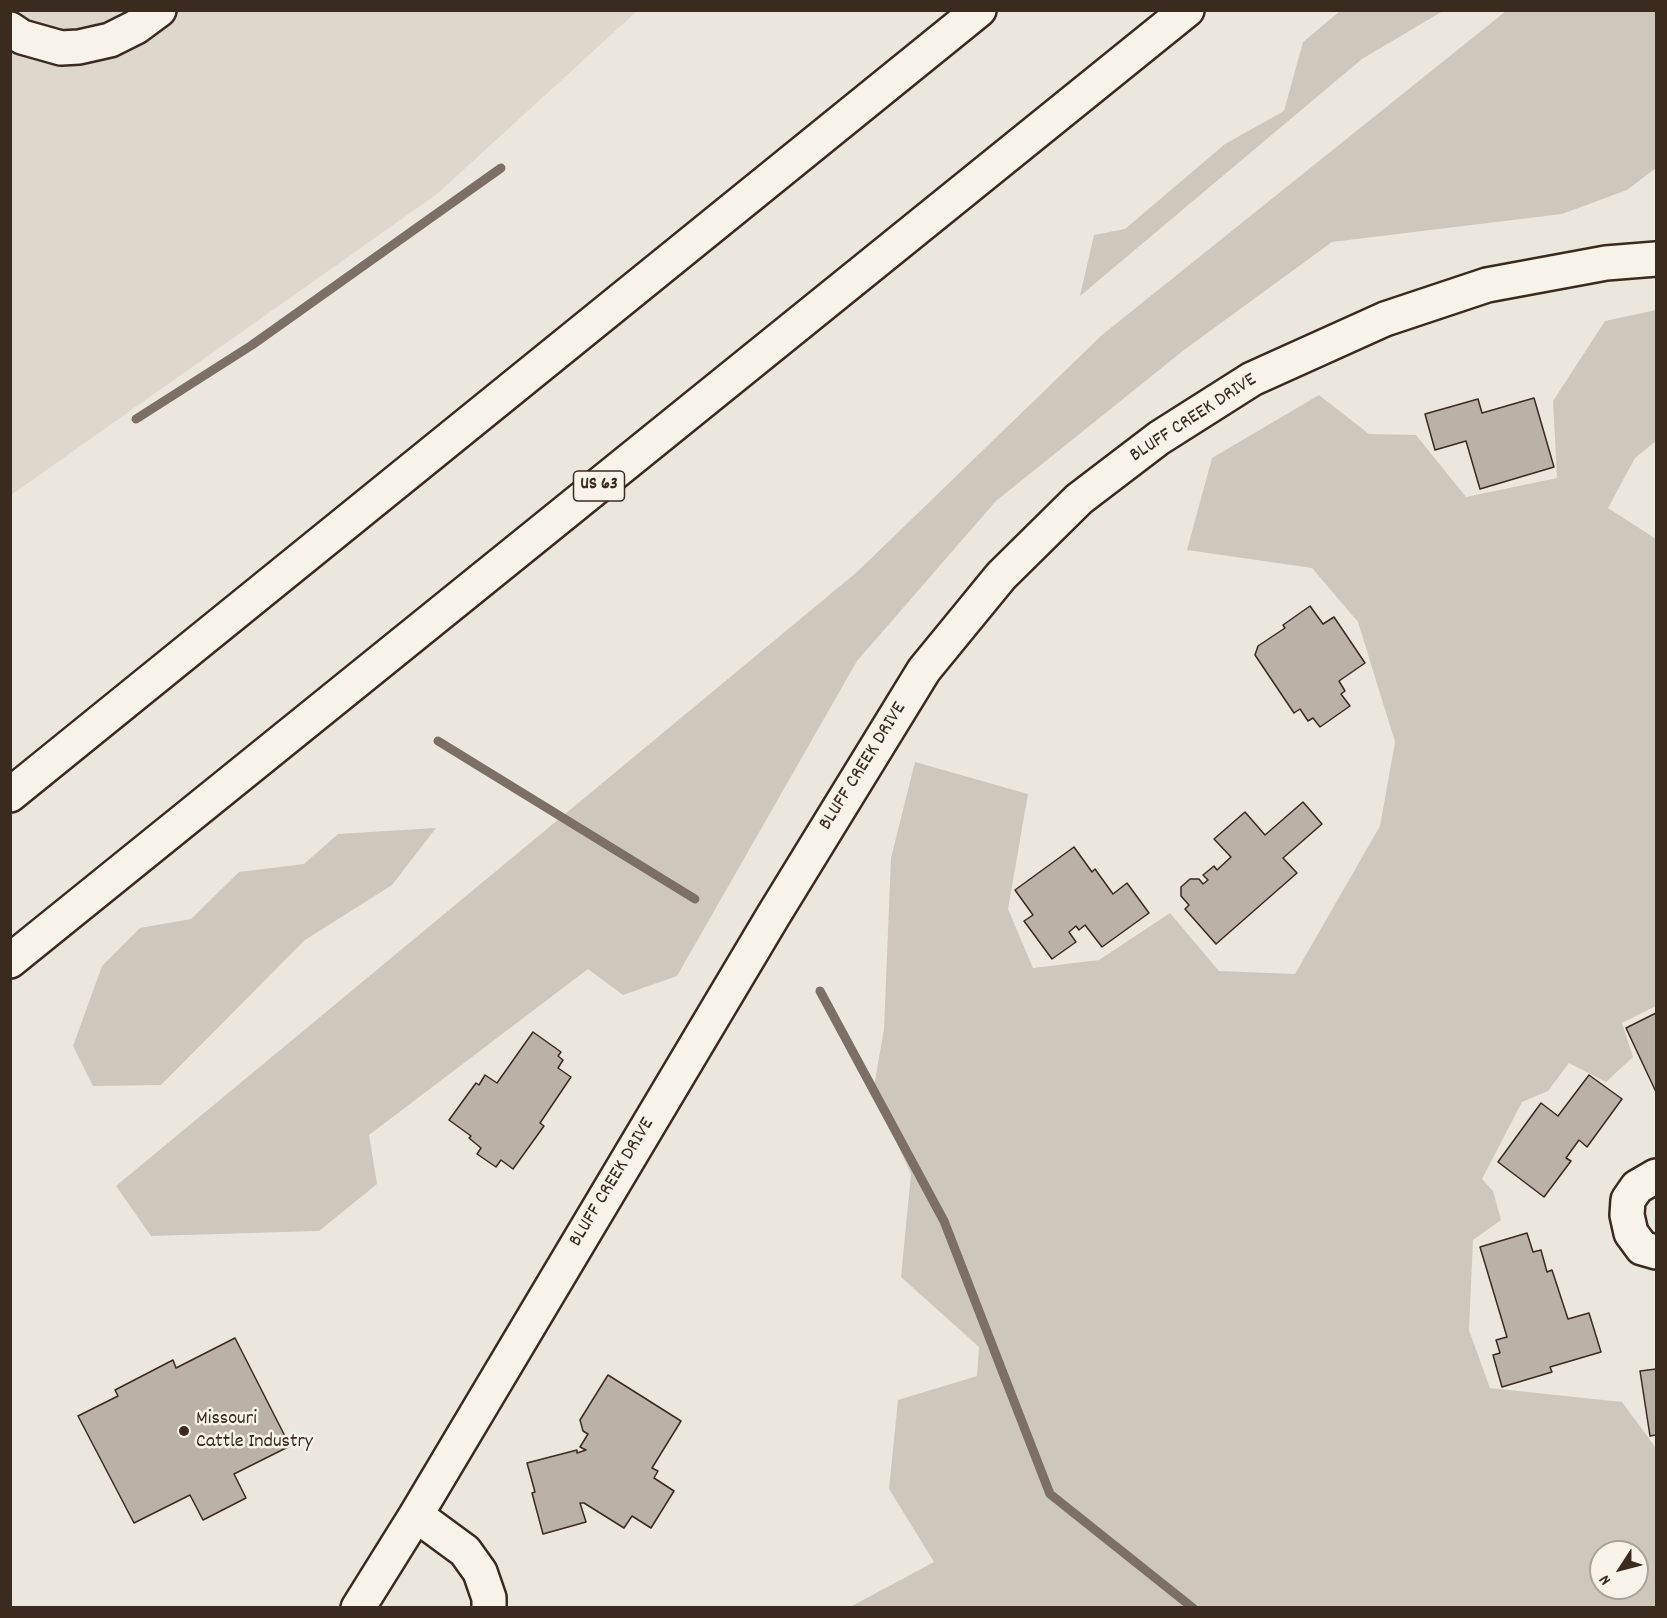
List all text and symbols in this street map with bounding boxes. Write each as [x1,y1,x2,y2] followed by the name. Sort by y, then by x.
[1126,369,1262,469] street label: BLUFF CREEK DRIVE
[574,471,624,501] road number: US 63
[815,699,913,835] street label: BLUFF CREEK DRIVE
[565,1114,661,1252] street label: BLUFF CREEK DRIVE
[196,1408,313,1455] place label: Missouri Cattle Industry
[177,1424,191,1438] marker: Missouri Cattle Industry
[1589,1540,1649,1600] north arrow
[1594,1570,1617,1590] text: N

